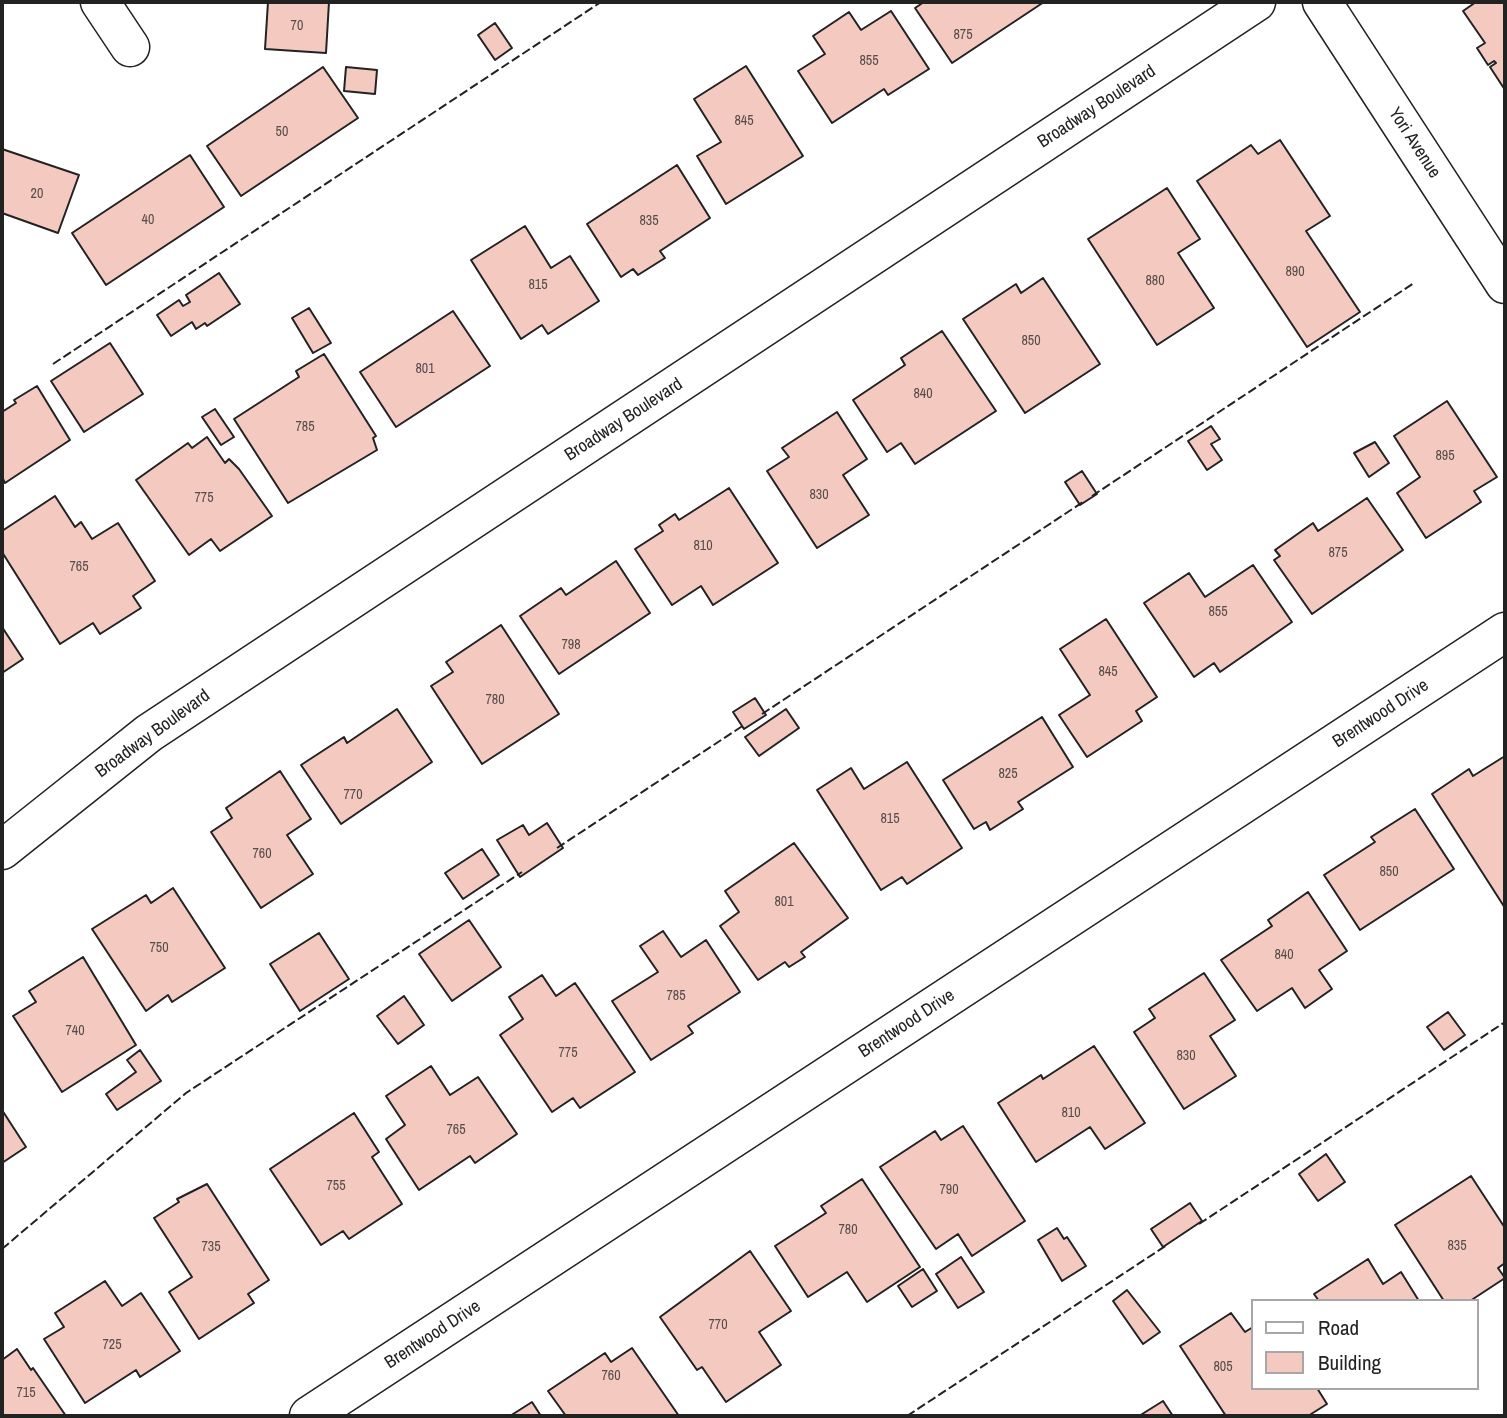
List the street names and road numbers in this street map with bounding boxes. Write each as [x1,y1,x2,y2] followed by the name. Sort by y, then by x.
[1034,61,1160,153] street label: Broadway Boulevard
[1383,104,1445,182] street label: Yori Avenue
[561,374,687,466] street label: Broadway Boulevard
[1329,675,1433,753] street label: Brentwood Drive
[92,685,214,783] street label: Broadway Boulevard
[855,985,959,1063] street label: Brentwood Drive
[381,1296,485,1374] street label: Brentwood Drive

